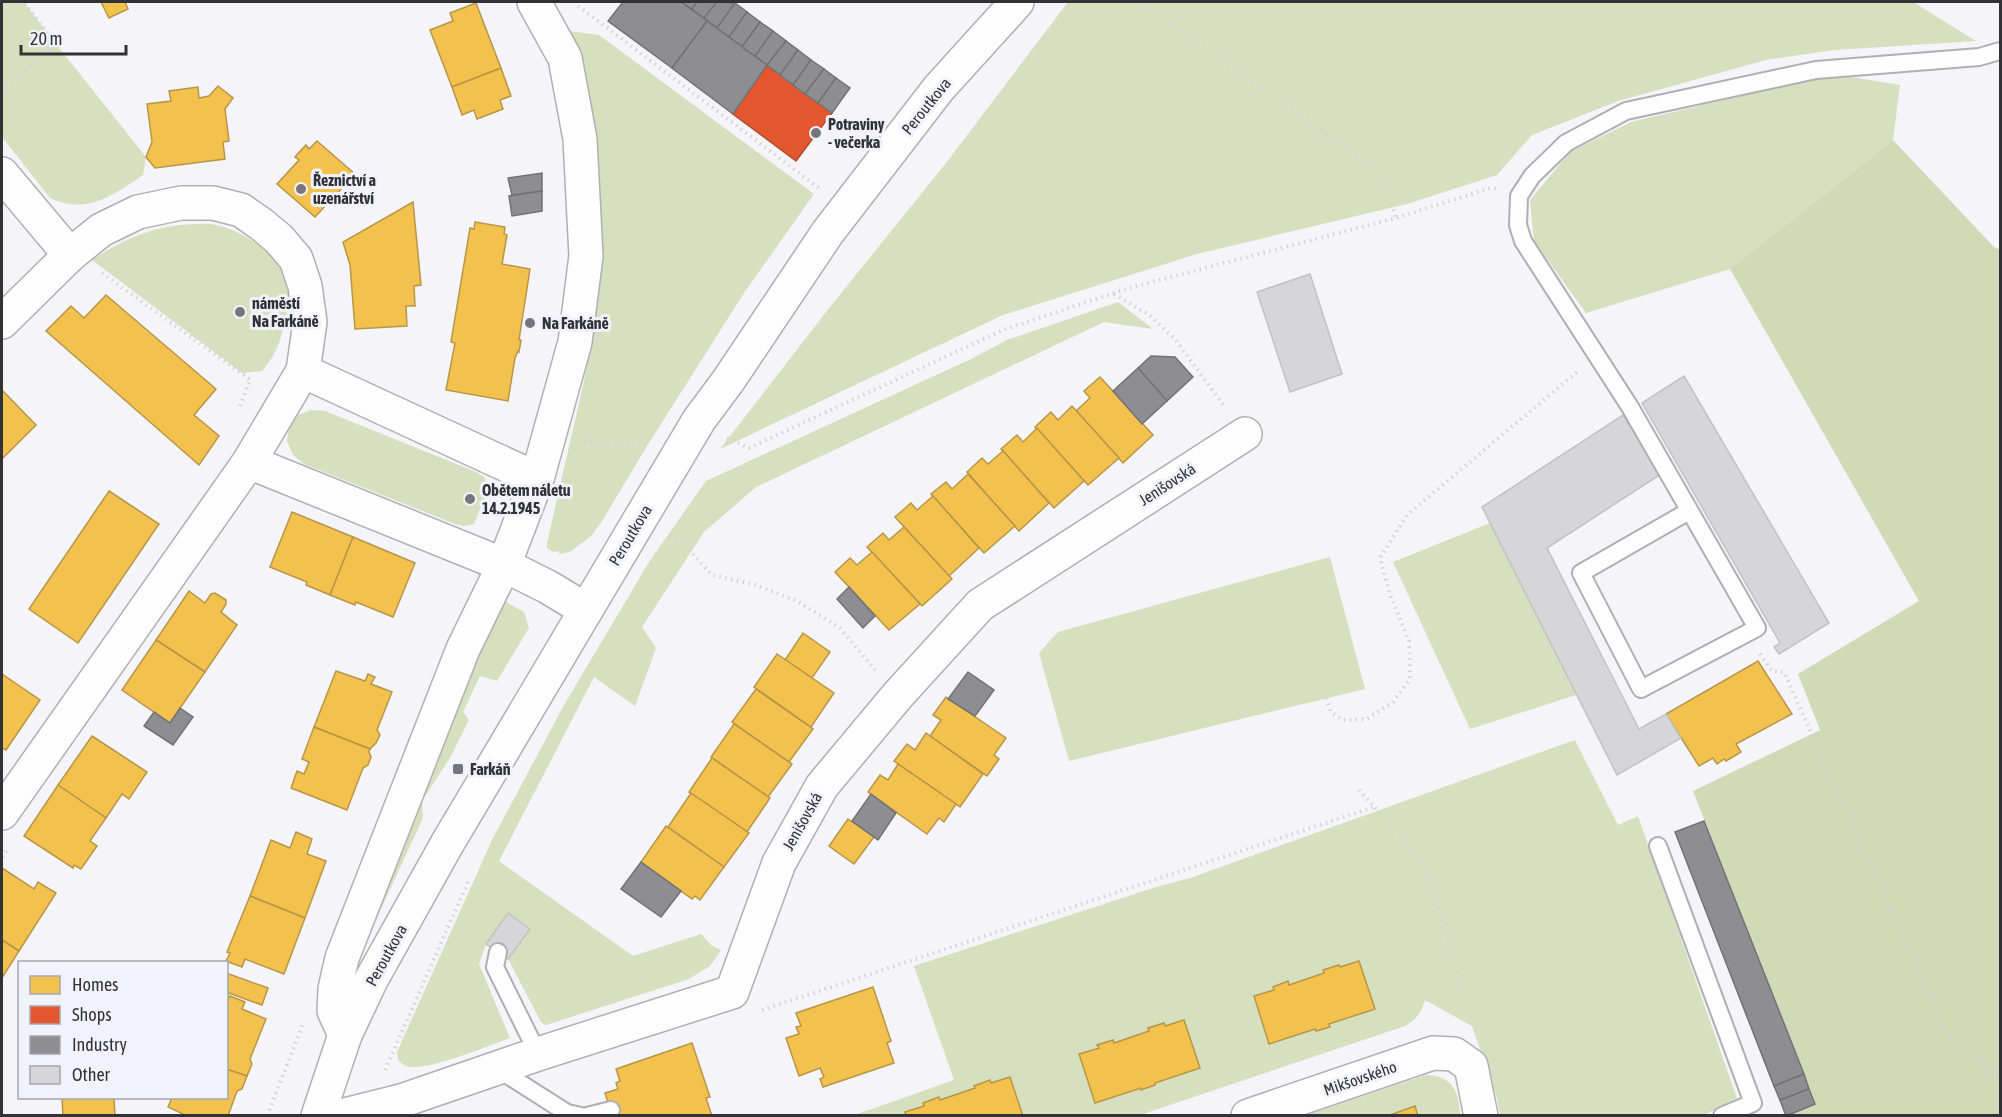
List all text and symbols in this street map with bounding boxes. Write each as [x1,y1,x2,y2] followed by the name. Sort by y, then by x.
[21,18,126,56] scale bar
[30,28,62,49] text: 20 m
[898,74,954,138] street label: Peroutkova
[828,115,885,151] place label: Potraviny - večerka
[809,126,823,140] marker: Potraviny - večerka
[313,171,376,207] place label: Řeznictví a uzenářství
[294,182,308,196] marker: Řeznictví a uzenářství
[252,294,319,330] place label: náměstí Na Farkáně
[233,305,247,319] marker: náměstí Na Farkáně
[542,314,609,332] place label: Na Farkáně
[523,316,537,330] marker: Na Farkáně
[1135,459,1199,509] street label: Jenišovská
[482,481,571,517] place label: Obětem náletu 14.2.1945
[463,492,477,506] marker: Obětem náletu 14.2.1945
[605,501,655,569] street label: Peroutkova
[470,760,511,778] place label: Farkáň
[451,762,465,776] marker: Farkáň
[779,789,825,853] street label: Jenišovská
[362,921,410,989] street label: Peroutkova
[18,961,228,1099] legend
[72,974,118,995] text: Homes
[72,1004,112,1025] text: Shops
[72,1034,127,1055] text: Industry
[1321,1057,1399,1099] street label: Mikšovského
[72,1064,111,1085] text: Other

